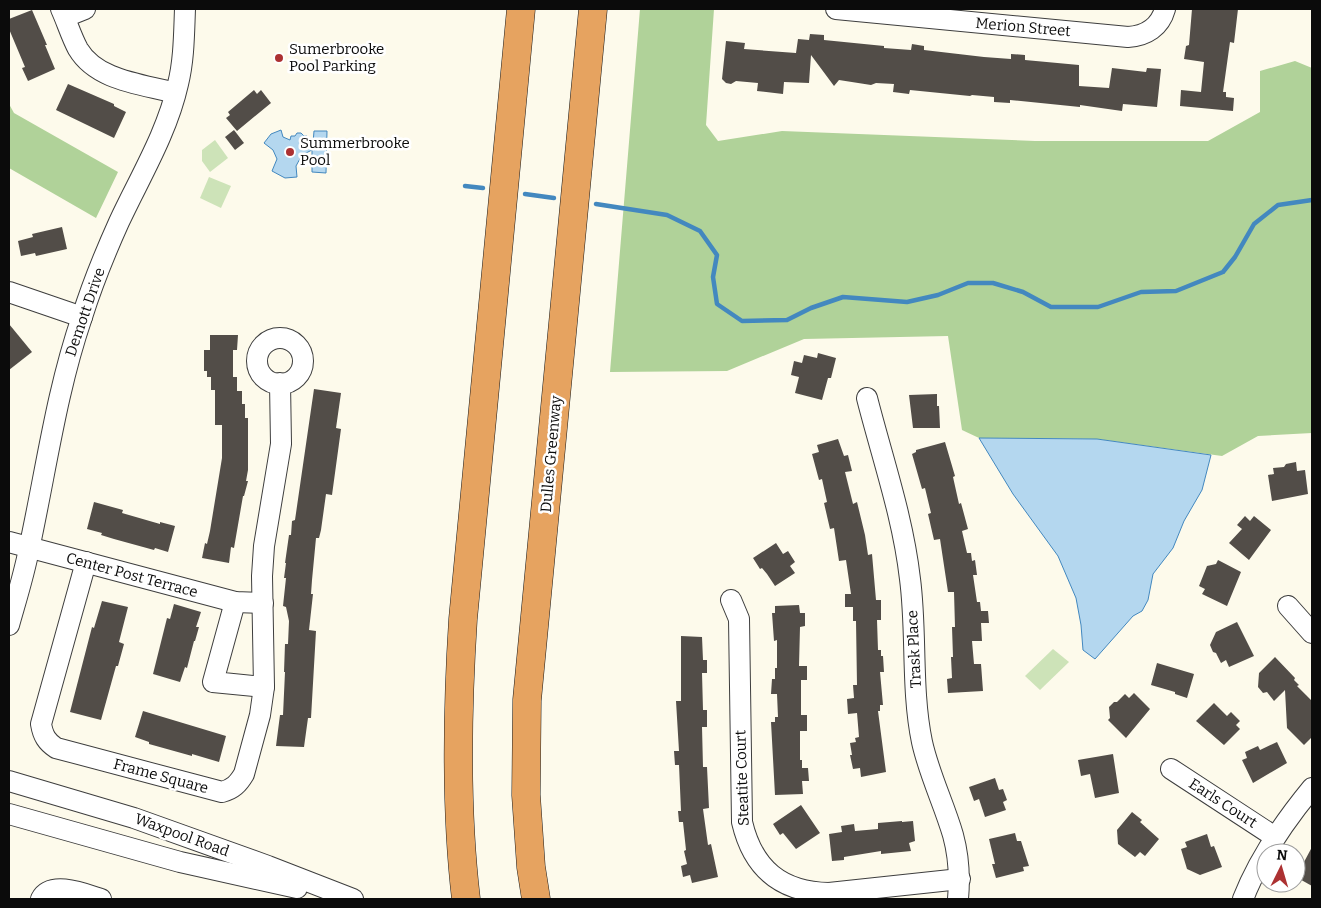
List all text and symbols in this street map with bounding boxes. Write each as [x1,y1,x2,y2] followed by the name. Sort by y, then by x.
[975,14,1072,40] street label: Merion Street
[289,40,384,75] place label: Sumerbrooke Pool Parking
[273,52,285,64] marker: Sumerbrooke Pool Parking
[300,134,410,169] place label: Summerbrooke Pool
[284,146,296,158] marker: Summerbrooke Pool
[61,265,109,359] street label: Demott Drive
[537,395,565,513] street label: Dulles Greenway
[64,549,200,601] street label: Center Post Terrace
[903,610,925,688] street label: Trask Place
[731,729,753,826] street label: Steatite Court
[112,755,210,797] street label: Frame Square
[1186,774,1261,832] street label: Earls Court
[132,810,232,860] street label: Waxpool Road
[1256,843,1306,893] north arrow
[1276,847,1288,865] text: N

